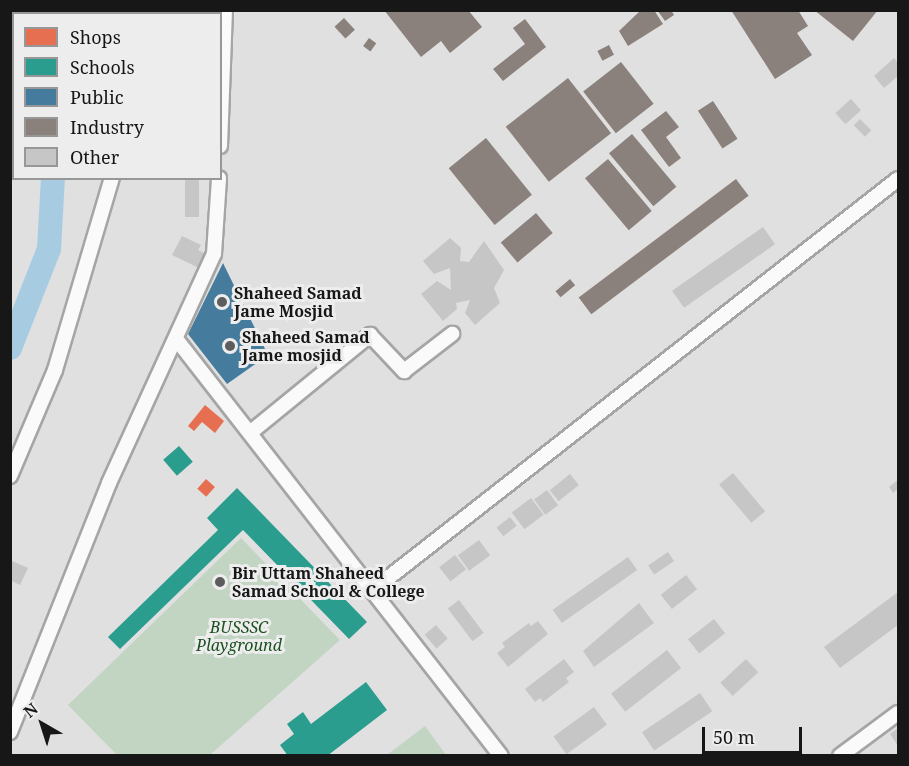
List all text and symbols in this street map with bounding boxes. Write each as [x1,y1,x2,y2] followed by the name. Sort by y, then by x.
[12,12,222,180] legend
[70,25,121,49] text: Shops
[70,55,135,79] text: Schools
[70,85,124,109] text: Public
[70,115,144,139] text: Industry
[70,145,119,169] text: Other
[234,283,362,321] place label: Shaheed Samad Jame Mosjid
[215,295,229,309] marker: Shaheed Samad Jame Mosjid
[242,327,370,365] place label: Shaheed Samad Jame mosjid
[223,339,237,353] marker: Shaheed Samad Jame mosjid
[232,563,425,601] place label: Bir Uttam Shaheed Samad School & College
[213,575,227,589] marker: Bir Uttam Shaheed Samad School & College
[196,617,282,655] park label: BUSSSC Playground
[12,694,72,754] north arrow
[19,698,42,723] text: N
[705,715,806,753] scale bar
[713,725,755,749] text: 50 m

